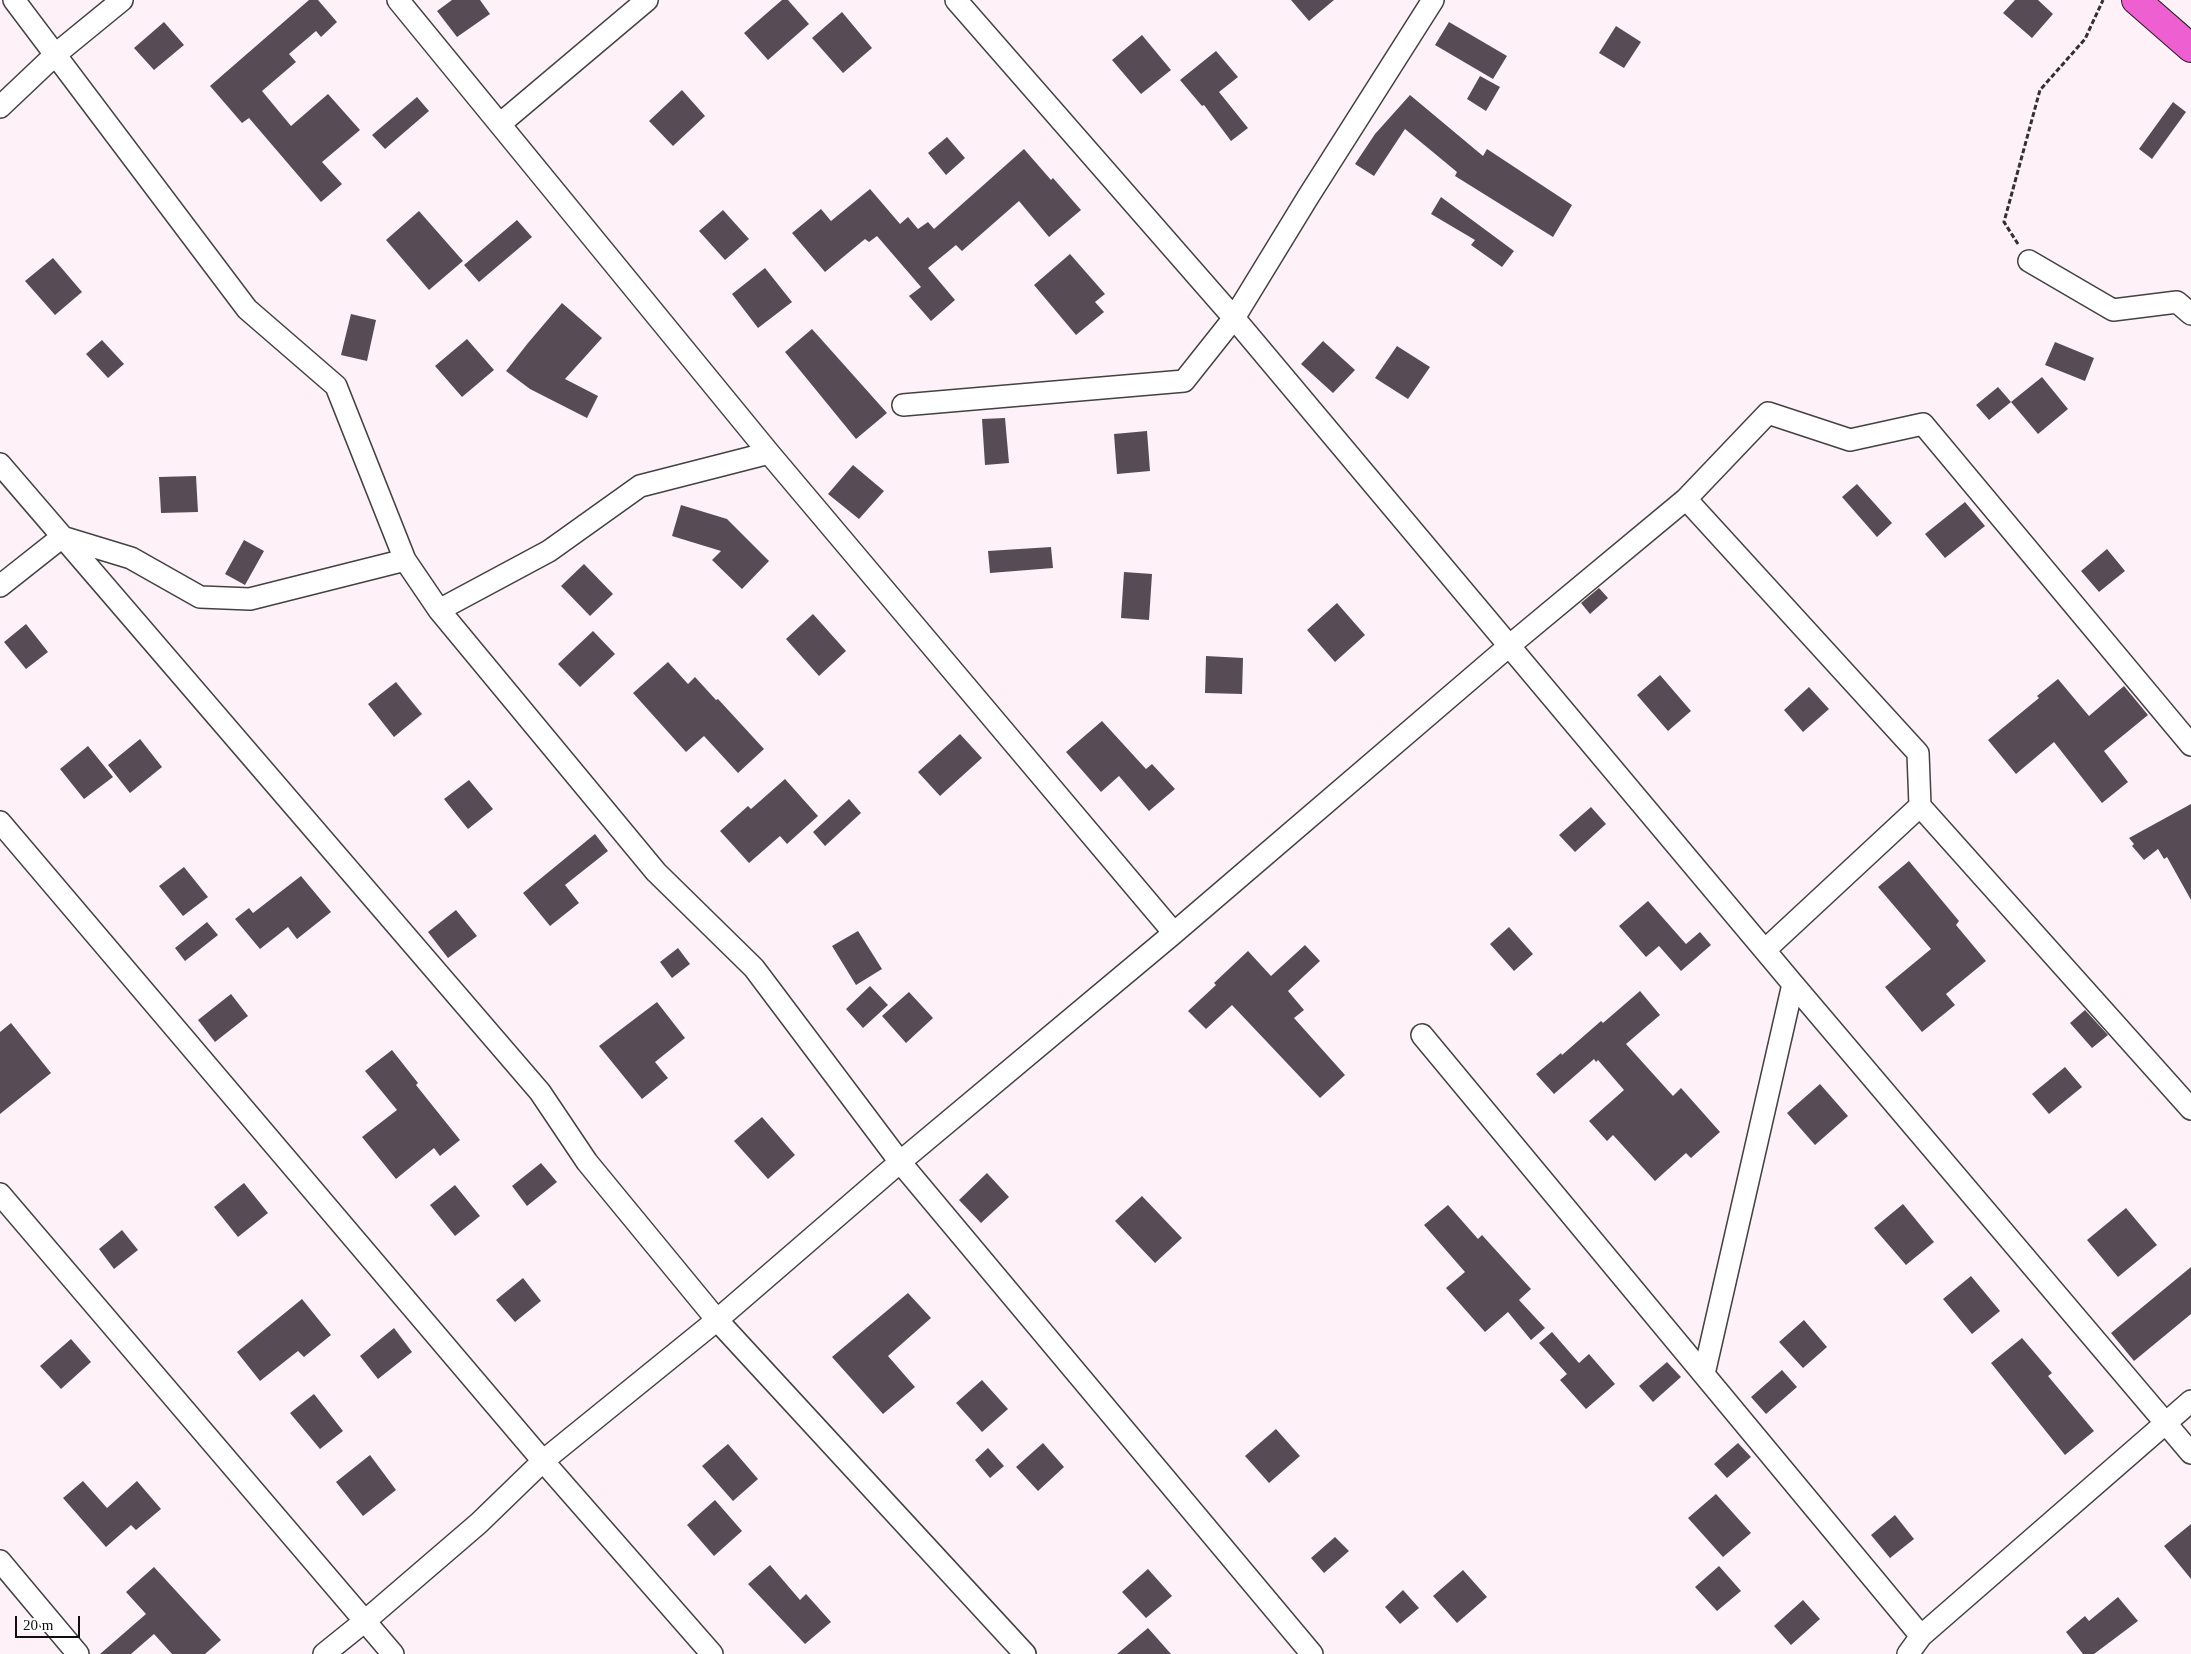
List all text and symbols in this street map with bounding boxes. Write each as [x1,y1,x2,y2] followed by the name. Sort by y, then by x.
[18,1606,82,1638] scale bar
[23,1617,53,1633] text: 20 m

